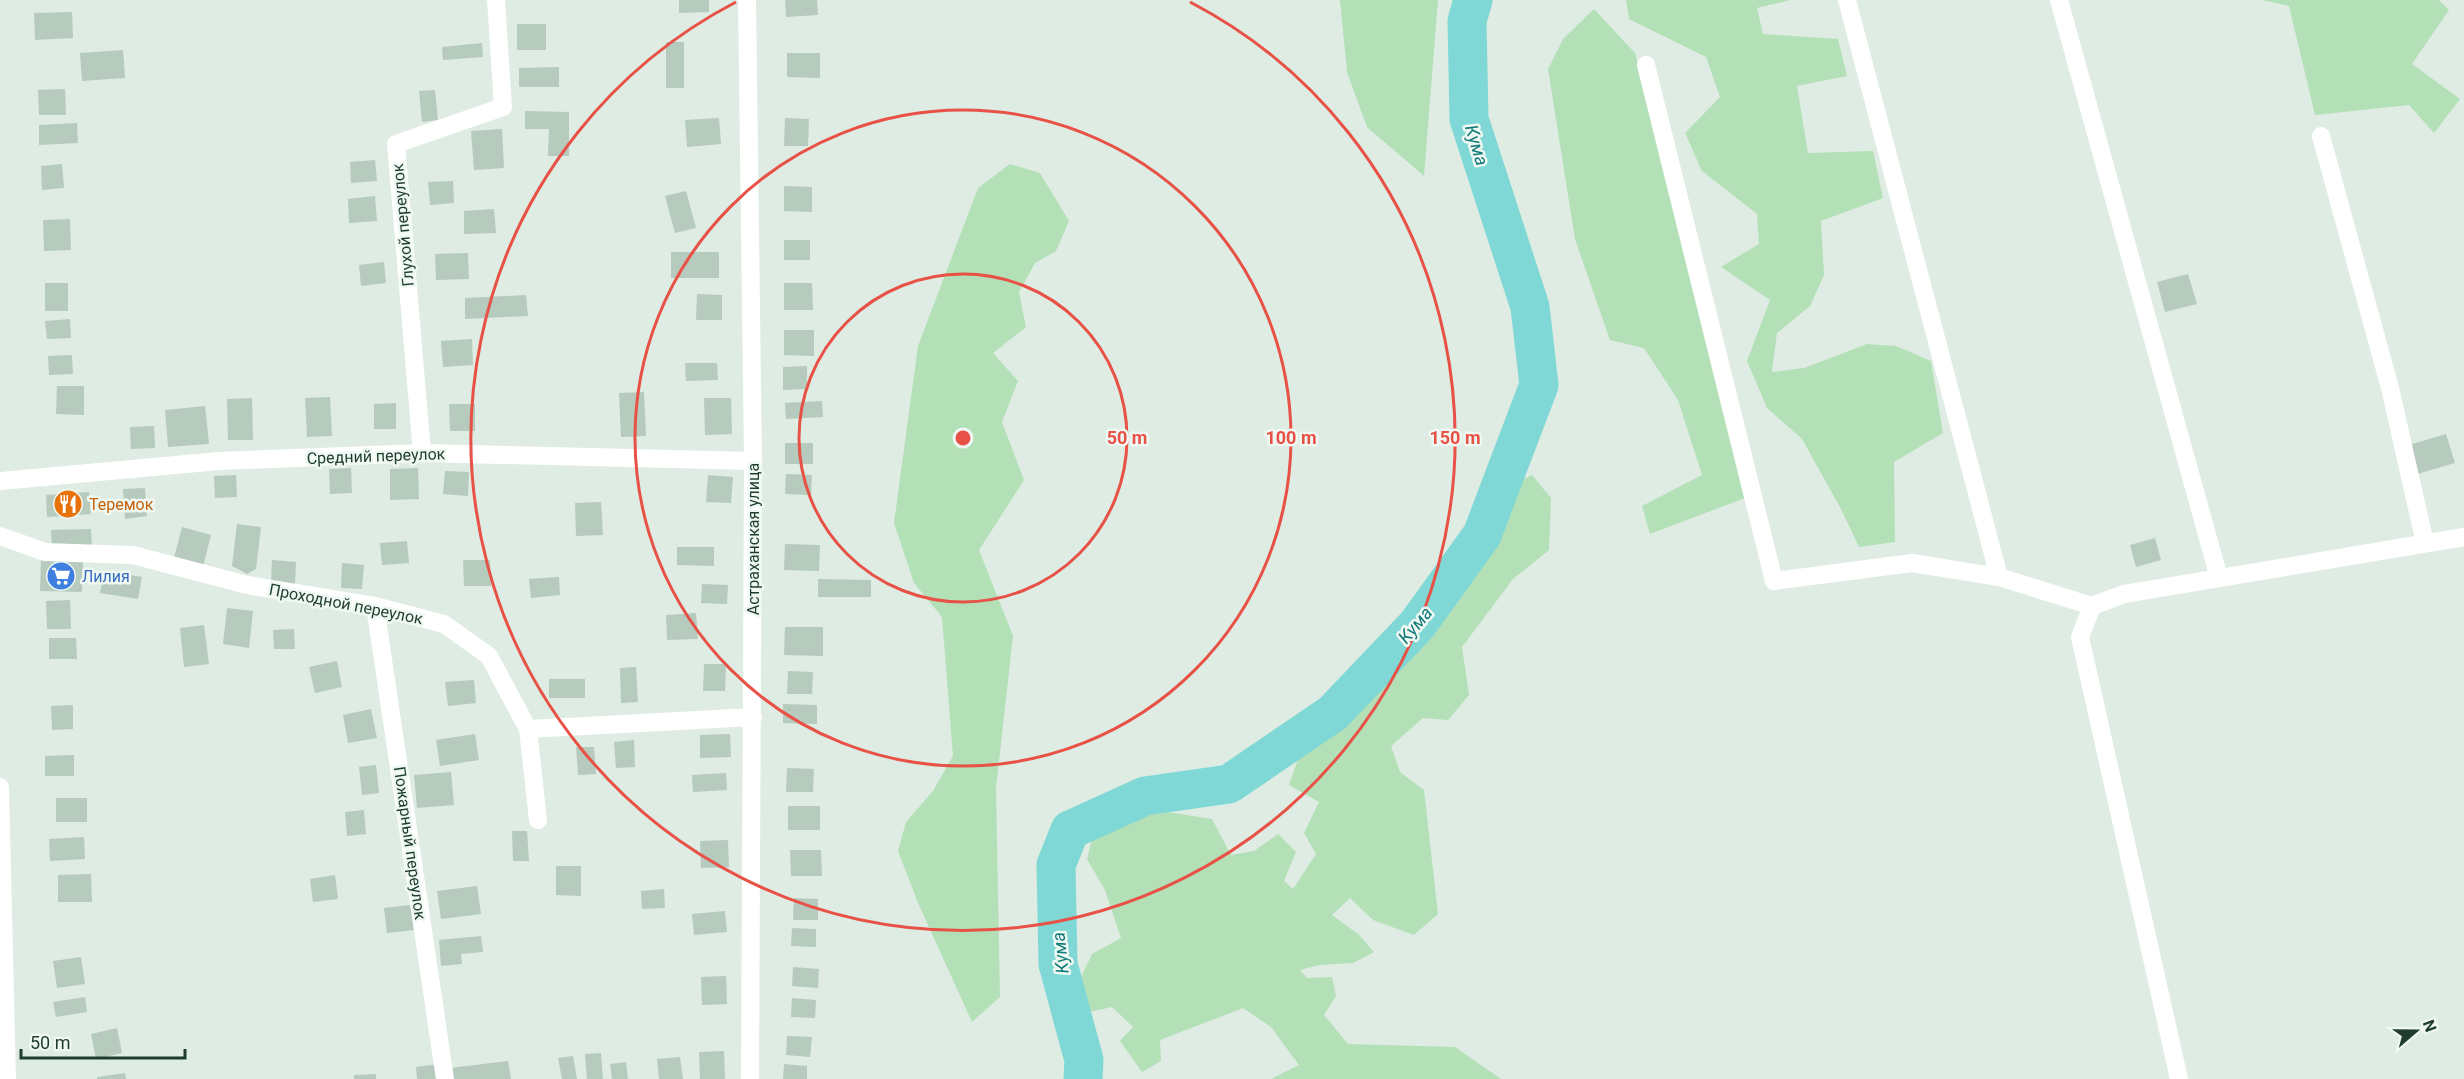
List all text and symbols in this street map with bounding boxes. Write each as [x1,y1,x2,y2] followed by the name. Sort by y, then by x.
[1461,122,1493,168] water label: Кума
[388,162,418,287] street label: Глухой переулок
[1107,427,1147,448] text: 50 m
[1265,427,1317,448] text: 100 m
[1429,427,1481,448] text: 150 m
[953,428,973,448] centre of rings
[306,444,446,468] street label: Средний переулок
[744,463,763,615] street label: Астраханская улица
[52,488,84,520] restaurant icon: Теремок
[89,495,154,514] place label: Теремок
[45,560,77,592] supermarket icon: Лилия
[82,567,130,586] place label: Лилия
[267,580,425,628] street label: Проходной переулок
[1394,602,1436,648] water label: Кума
[390,765,430,921] street label: Пожарный переулок
[1047,931,1073,975] water label: Кума
[2386,1001,2446,1061] north arrow
[2419,1017,2440,1035] text: N
[21,1022,184,1060] scale bar
[30,1032,70,1053] text: 50 m

